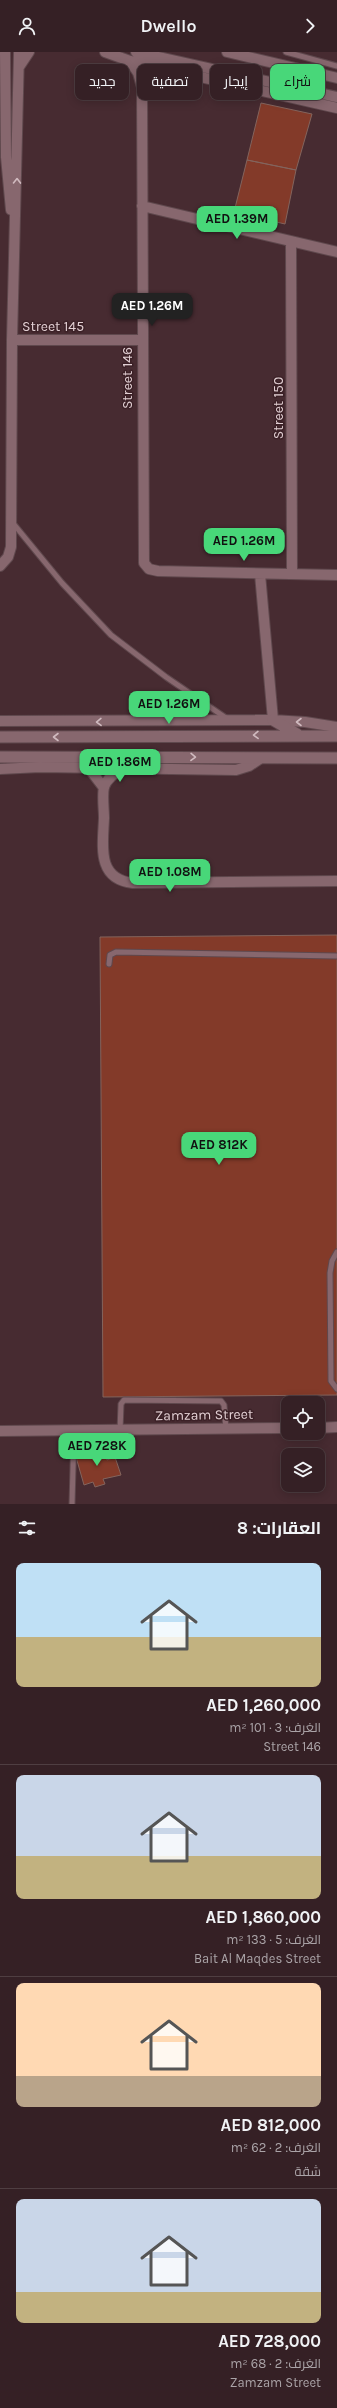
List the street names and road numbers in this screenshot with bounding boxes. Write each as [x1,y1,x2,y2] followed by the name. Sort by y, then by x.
[22,318,84,335] street label: Street 145
[119,347,136,409] street label: Street 146
[270,377,287,439] street label: Street 150
[155,1406,253,1424] street label: Zamzam Street

